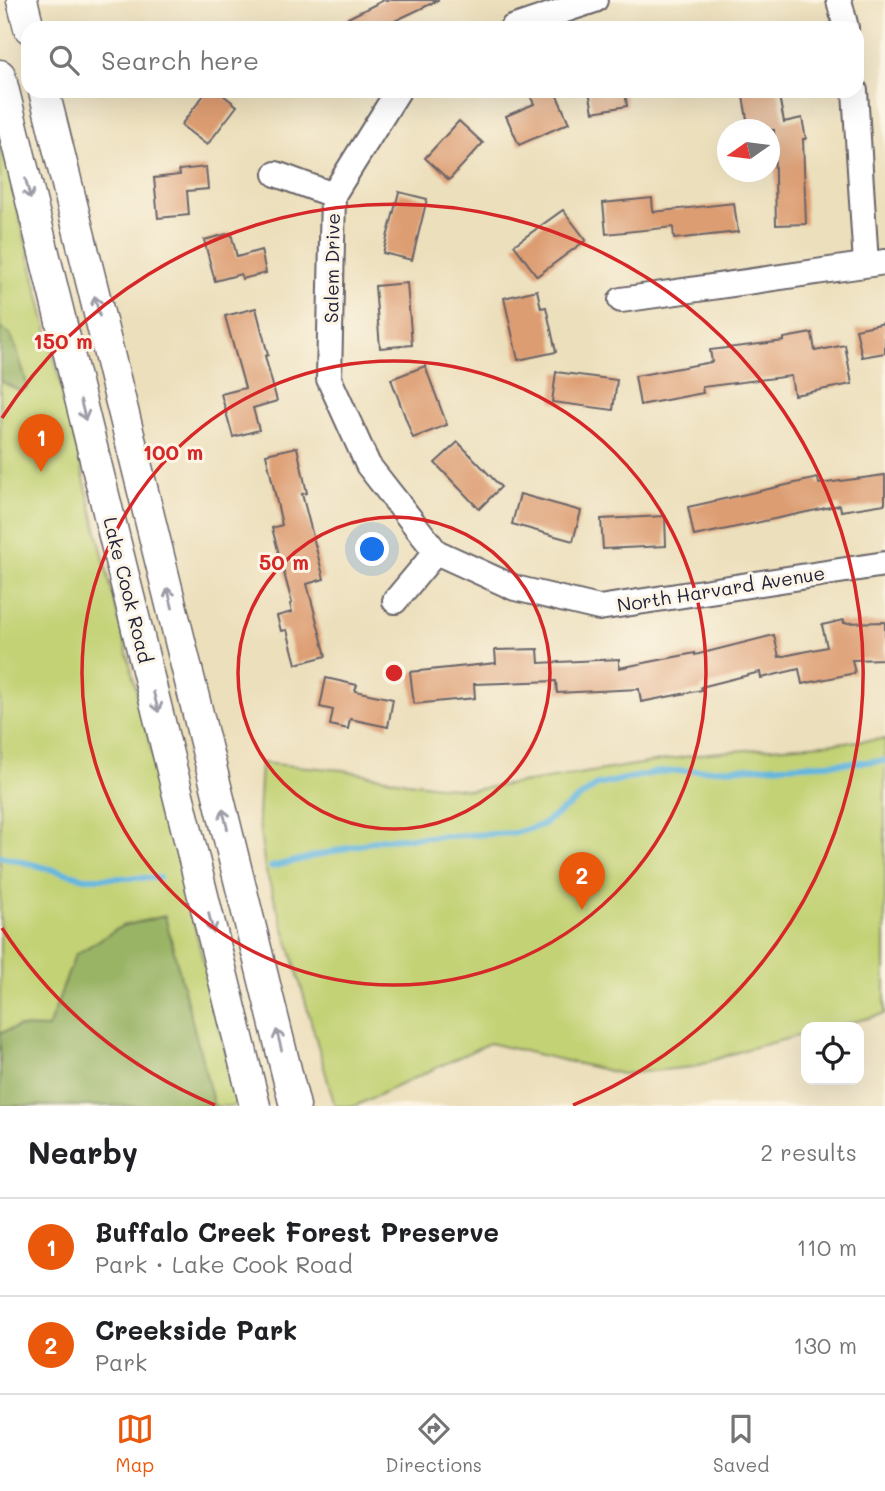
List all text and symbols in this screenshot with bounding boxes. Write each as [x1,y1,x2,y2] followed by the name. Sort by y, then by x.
[21,21,864,98] search box
[45,41,83,79] icon: search
[101,43,259,77] text: Search here
[717,119,780,182] north arrow
[22,177,35,200] one-way arrow
[318,213,345,323] street label: Salem Drive
[90,295,103,318] one-way arrow
[33,327,93,354] text: 150 m
[77,398,90,421] one-way arrow
[18,414,64,472] pin: 1
[143,438,203,465] text: 100 m
[98,514,159,665] street label: Lake Cook Road
[355,532,389,566] your location
[259,548,309,575] text: 50 m
[615,560,827,617] street label: North Harvard Avenue
[163,587,176,610] one-way arrow
[382,661,406,685] centre of rings
[150,690,163,713] one-way arrow
[218,808,231,831] one-way arrow
[559,852,605,910] pin: 2
[204,911,218,934] one-way arrow
[801,1022,864,1085] map controls
[801,1022,864,1085] button: locate
[272,1029,285,1052] one-way arrow
[28,1132,138,1172] text: Nearby
[760,1137,857,1167] text: 2 results
[95,1215,499,1249] text: Buffalo Creek Forest Preserve
[46,1232,56,1262] text: 1
[797,1232,857,1262] text: 110 m
[95,1249,353,1279] text: Park · Lake Cook Road
[95,1313,297,1347] text: Creekside Park
[45,1330,57,1360] text: 2
[793,1330,857,1360] text: 130 m
[95,1347,147,1377] text: Park
[116,1410,154,1477] tab: Map
[385,1410,482,1477] tab: Directions
[713,1410,769,1477] tab: Saved

